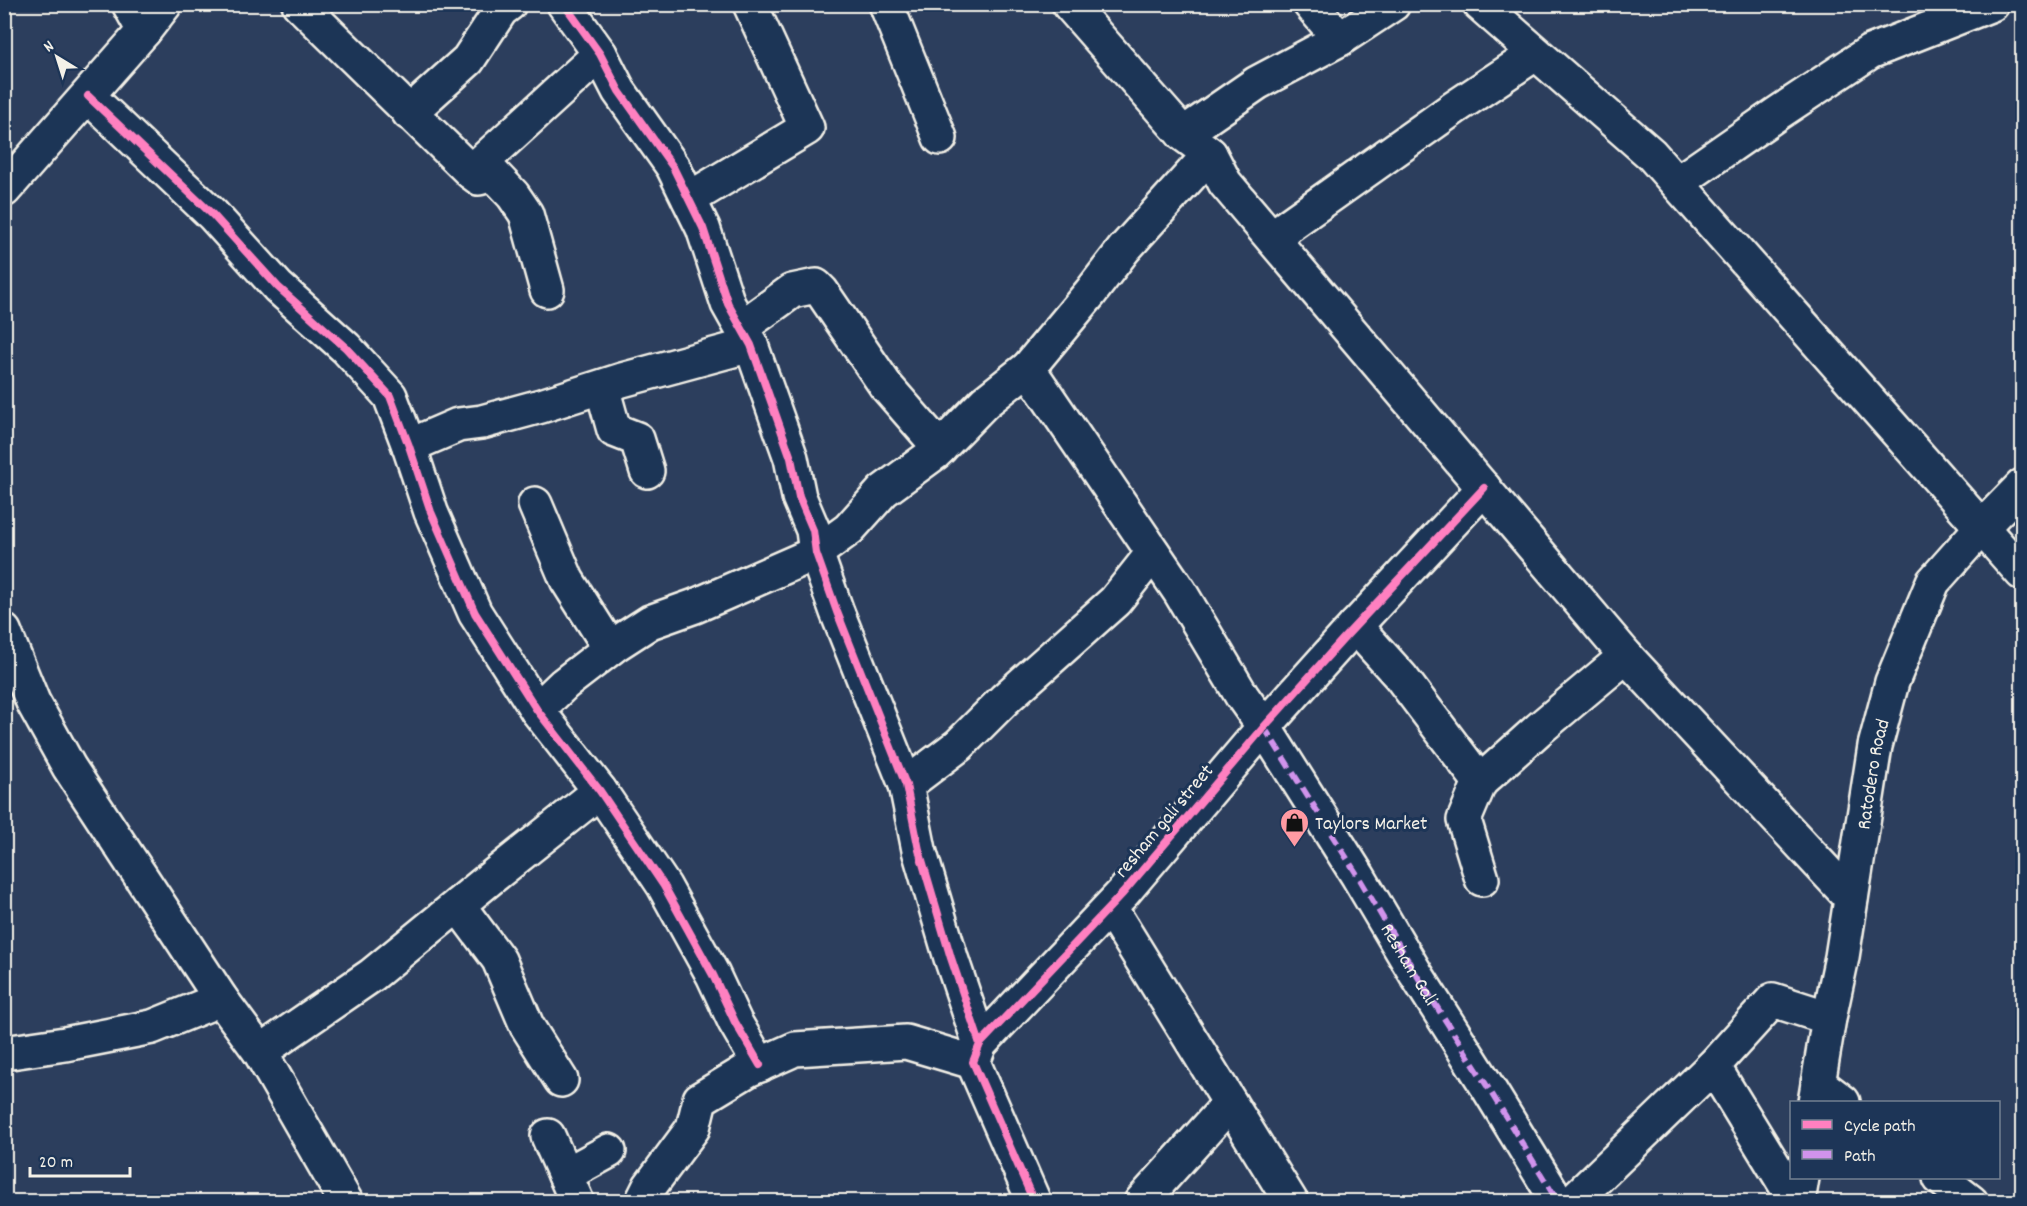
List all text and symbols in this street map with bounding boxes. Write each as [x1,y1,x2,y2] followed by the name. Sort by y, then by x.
[27,27,87,87] north arrow
[39,36,60,59] text: N
[1851,716,1899,832] street label: Ratodero Road
[1109,759,1221,885] street label: resham gali street
[1278,806,1310,848] shop icon: Taylors Market
[1315,811,1427,839] place label: Taylors Market
[1372,919,1444,1012] street label: Resham Gali
[1790,1101,2000,1179] legend
[1844,1115,1915,1140] text: Cycle path
[30,1140,130,1178] scale bar
[1844,1145,1876,1170] text: Path
[39,1151,73,1176] text: 20 m

